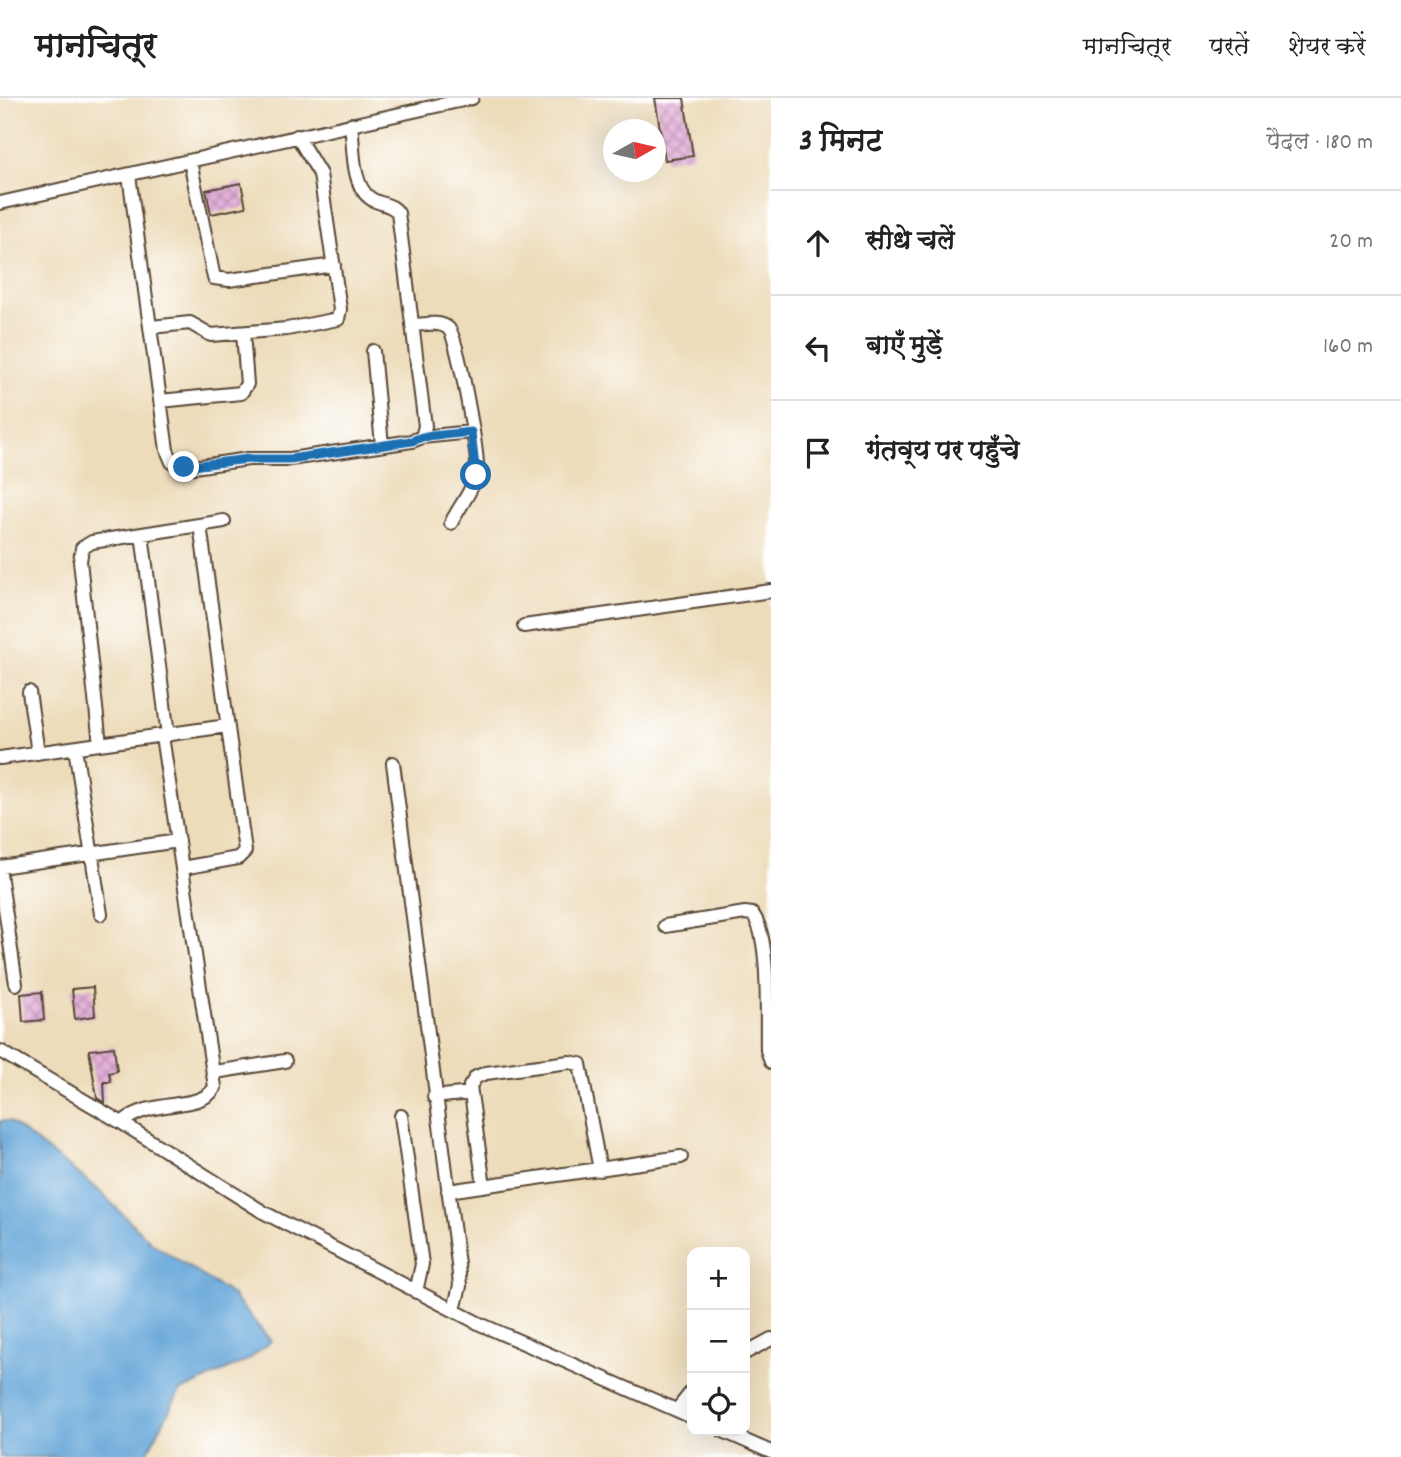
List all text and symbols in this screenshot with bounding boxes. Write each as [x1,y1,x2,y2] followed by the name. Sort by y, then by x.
[35,25,157,72] text: मानचित्र
[1083,31,1171,65] text: मानचित्र
[1209,31,1249,65] text: परतें
[1287,31,1366,65] text: शेयर करें
[603,119,666,182] north arrow
[799,122,882,165] text: 3 मिनट
[1267,127,1373,160] text: पैदल · 180 m
[799,224,837,262] icon: ahead
[866,224,955,261] text: सीधे चलें
[1329,226,1373,259] text: 20 m
[799,329,837,367] icon: left
[866,329,943,366] text: बाएँ मुड़ें
[1323,331,1373,364] text: 160 m
[799,434,837,472] icon: arrive
[866,434,1020,471] text: गंतव्य पर पहुँचे
[168,451,199,482] route end
[460,459,491,490] route start
[687,1247,750,1436] map controls
[687,1247,750,1310] button: +
[687,1310,750,1373] button: −
[687,1373,750,1436] button: locate

